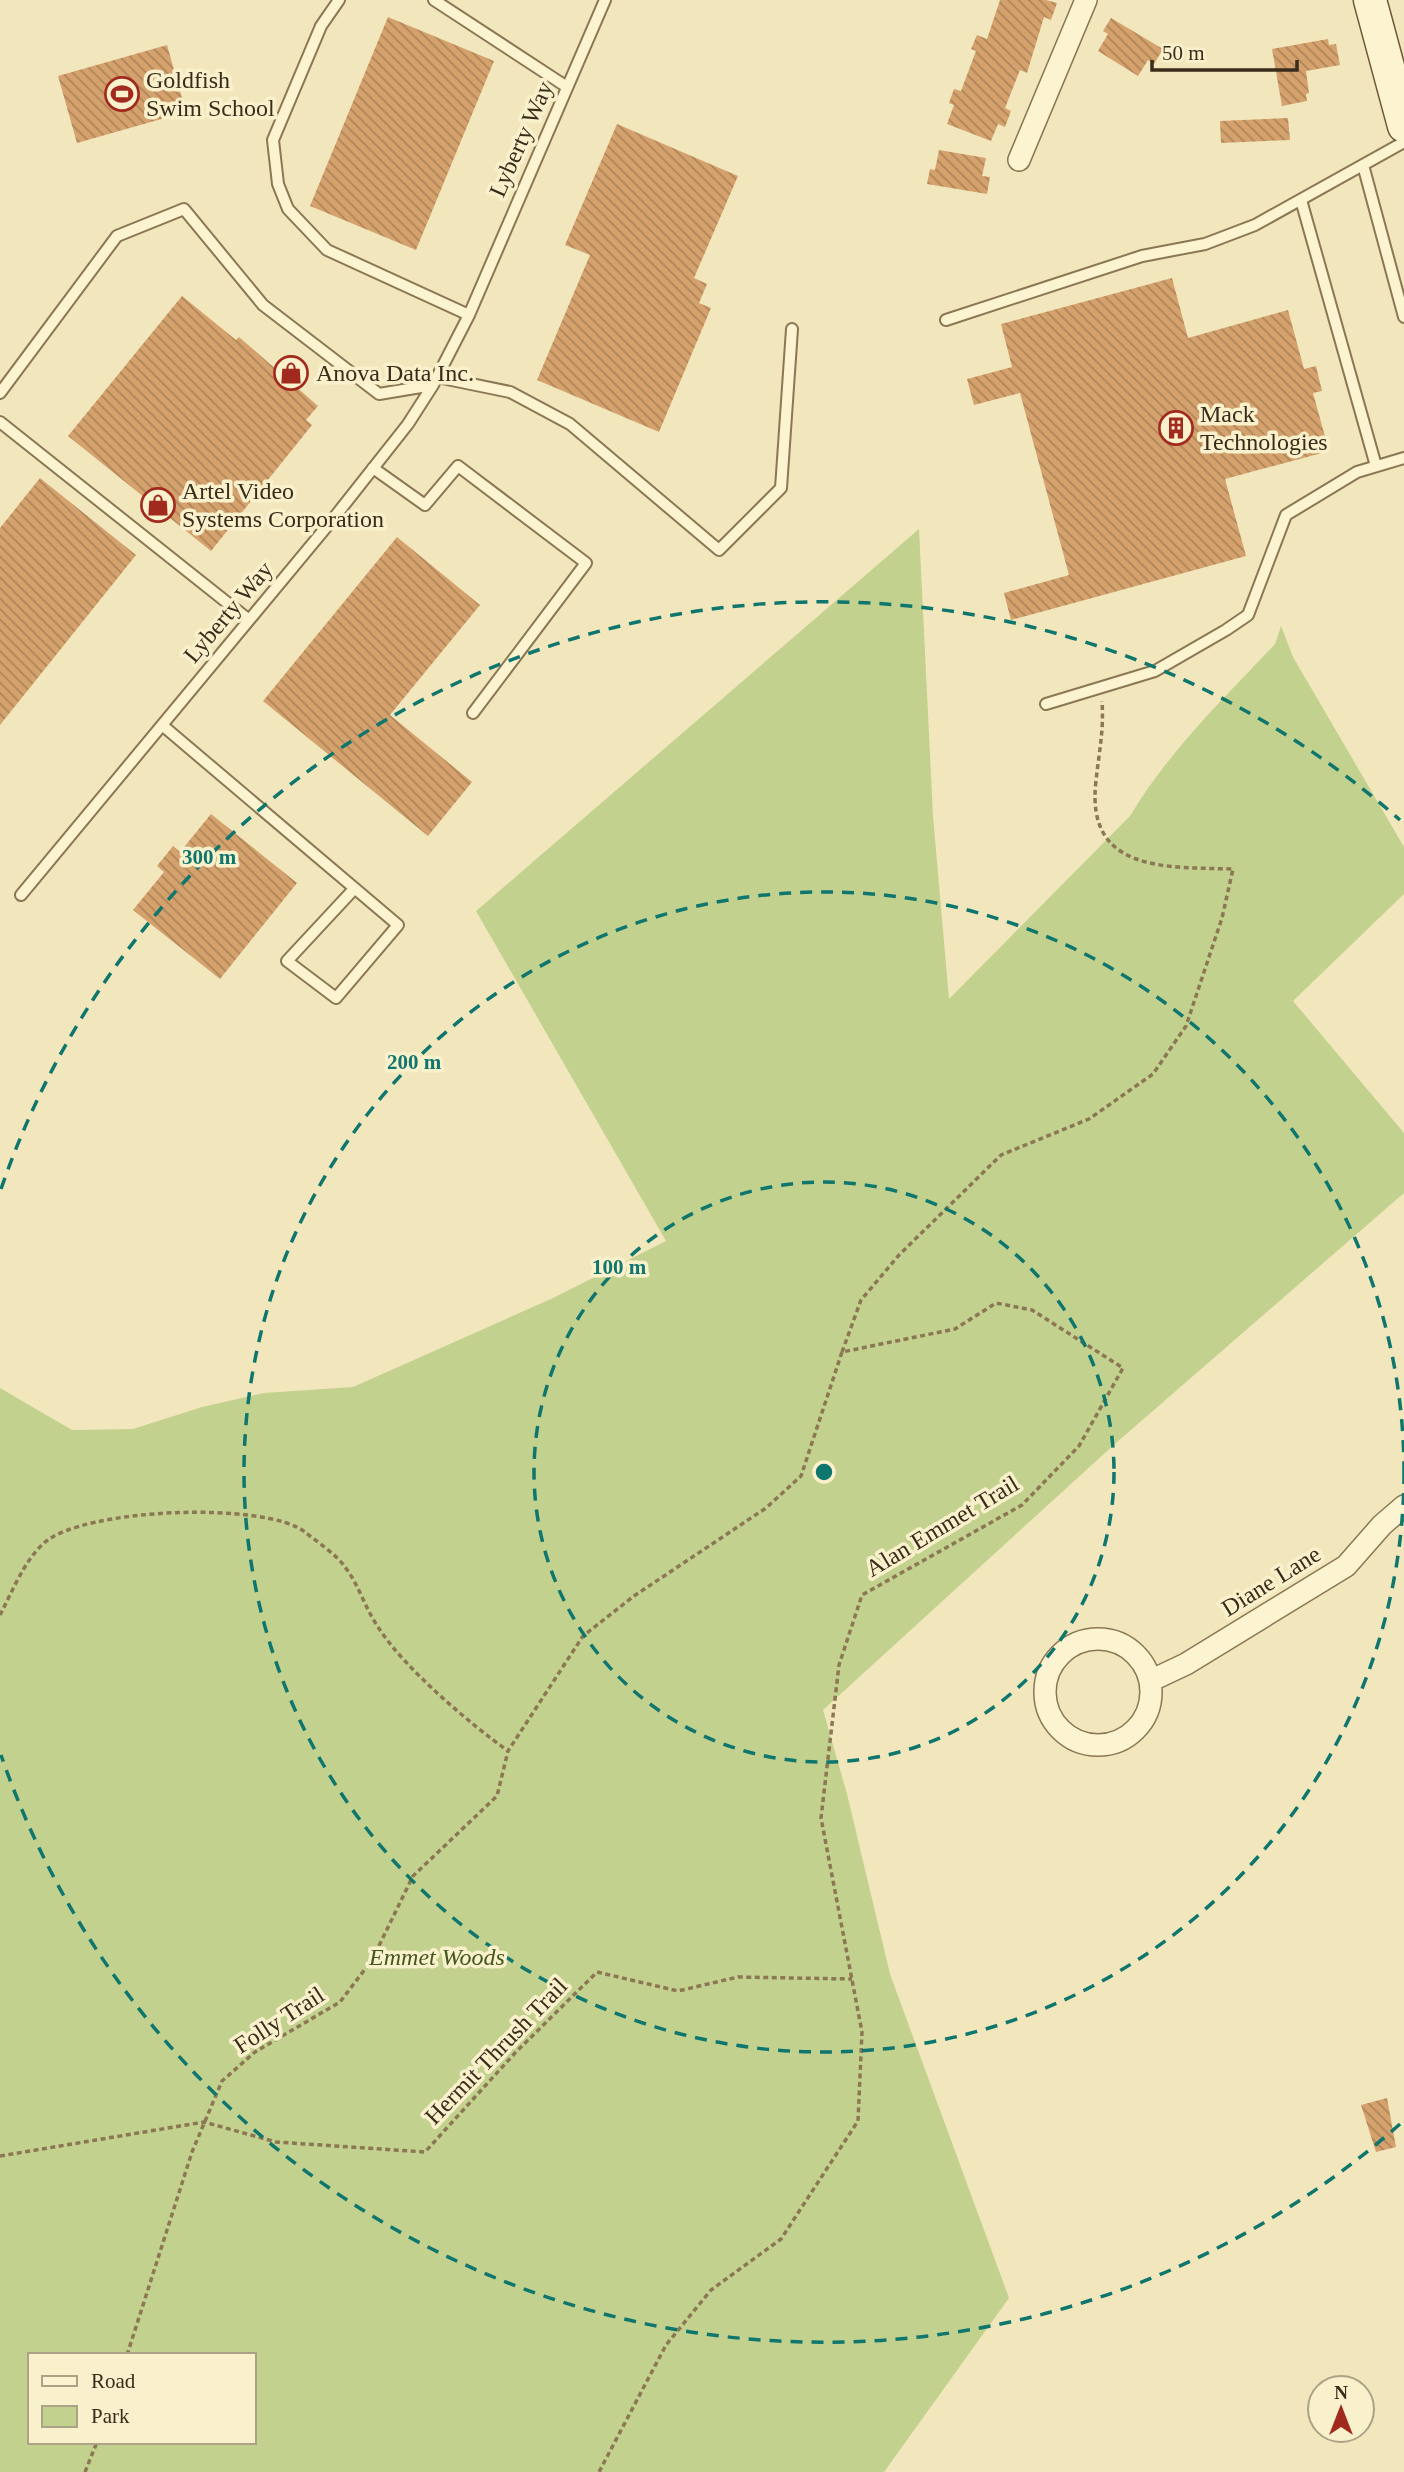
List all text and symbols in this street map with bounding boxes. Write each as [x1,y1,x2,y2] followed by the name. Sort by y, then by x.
[1152,28,1297,72] scale bar
[1162,41,1205,65] text: 50 m
[146,67,275,121] place label: Goldfish Swim School
[103,75,141,113] sports icon: Goldfish Swim School
[484,77,558,201] street label: Lyberty Way
[272,354,310,392] shop icon: Anova Data Inc.
[316,360,474,386] place label: Anova Data Inc.
[1200,401,1328,455] place label: Mack Technologies
[1157,409,1195,447] building icon: Mack Technologies
[182,478,384,532] place label: Artel Video Systems Corporation
[139,486,177,524] shop icon: Artel Video Systems Corporation
[178,556,278,668] street label: Lyberty Way
[182,845,237,869] text: 300 m
[387,1050,442,1074] text: 200 m
[592,1255,647,1279] text: 100 m
[812,1460,836,1484] centre of rings
[861,1470,1023,1582] street label: Alan Emmet Trail
[1217,1540,1325,1622] street label: Diane Lane
[368,1944,505,1970] park label: Emmet Woods
[420,1972,573,2129] street label: Hermit Thrush Trail
[229,1981,329,2059] street label: Folly Trail
[28,2353,256,2444] legend
[91,2369,136,2393] text: Road
[1306,2374,1376,2444] north arrow
[1334,2382,1348,2403] text: N
[91,2404,130,2428] text: Park

